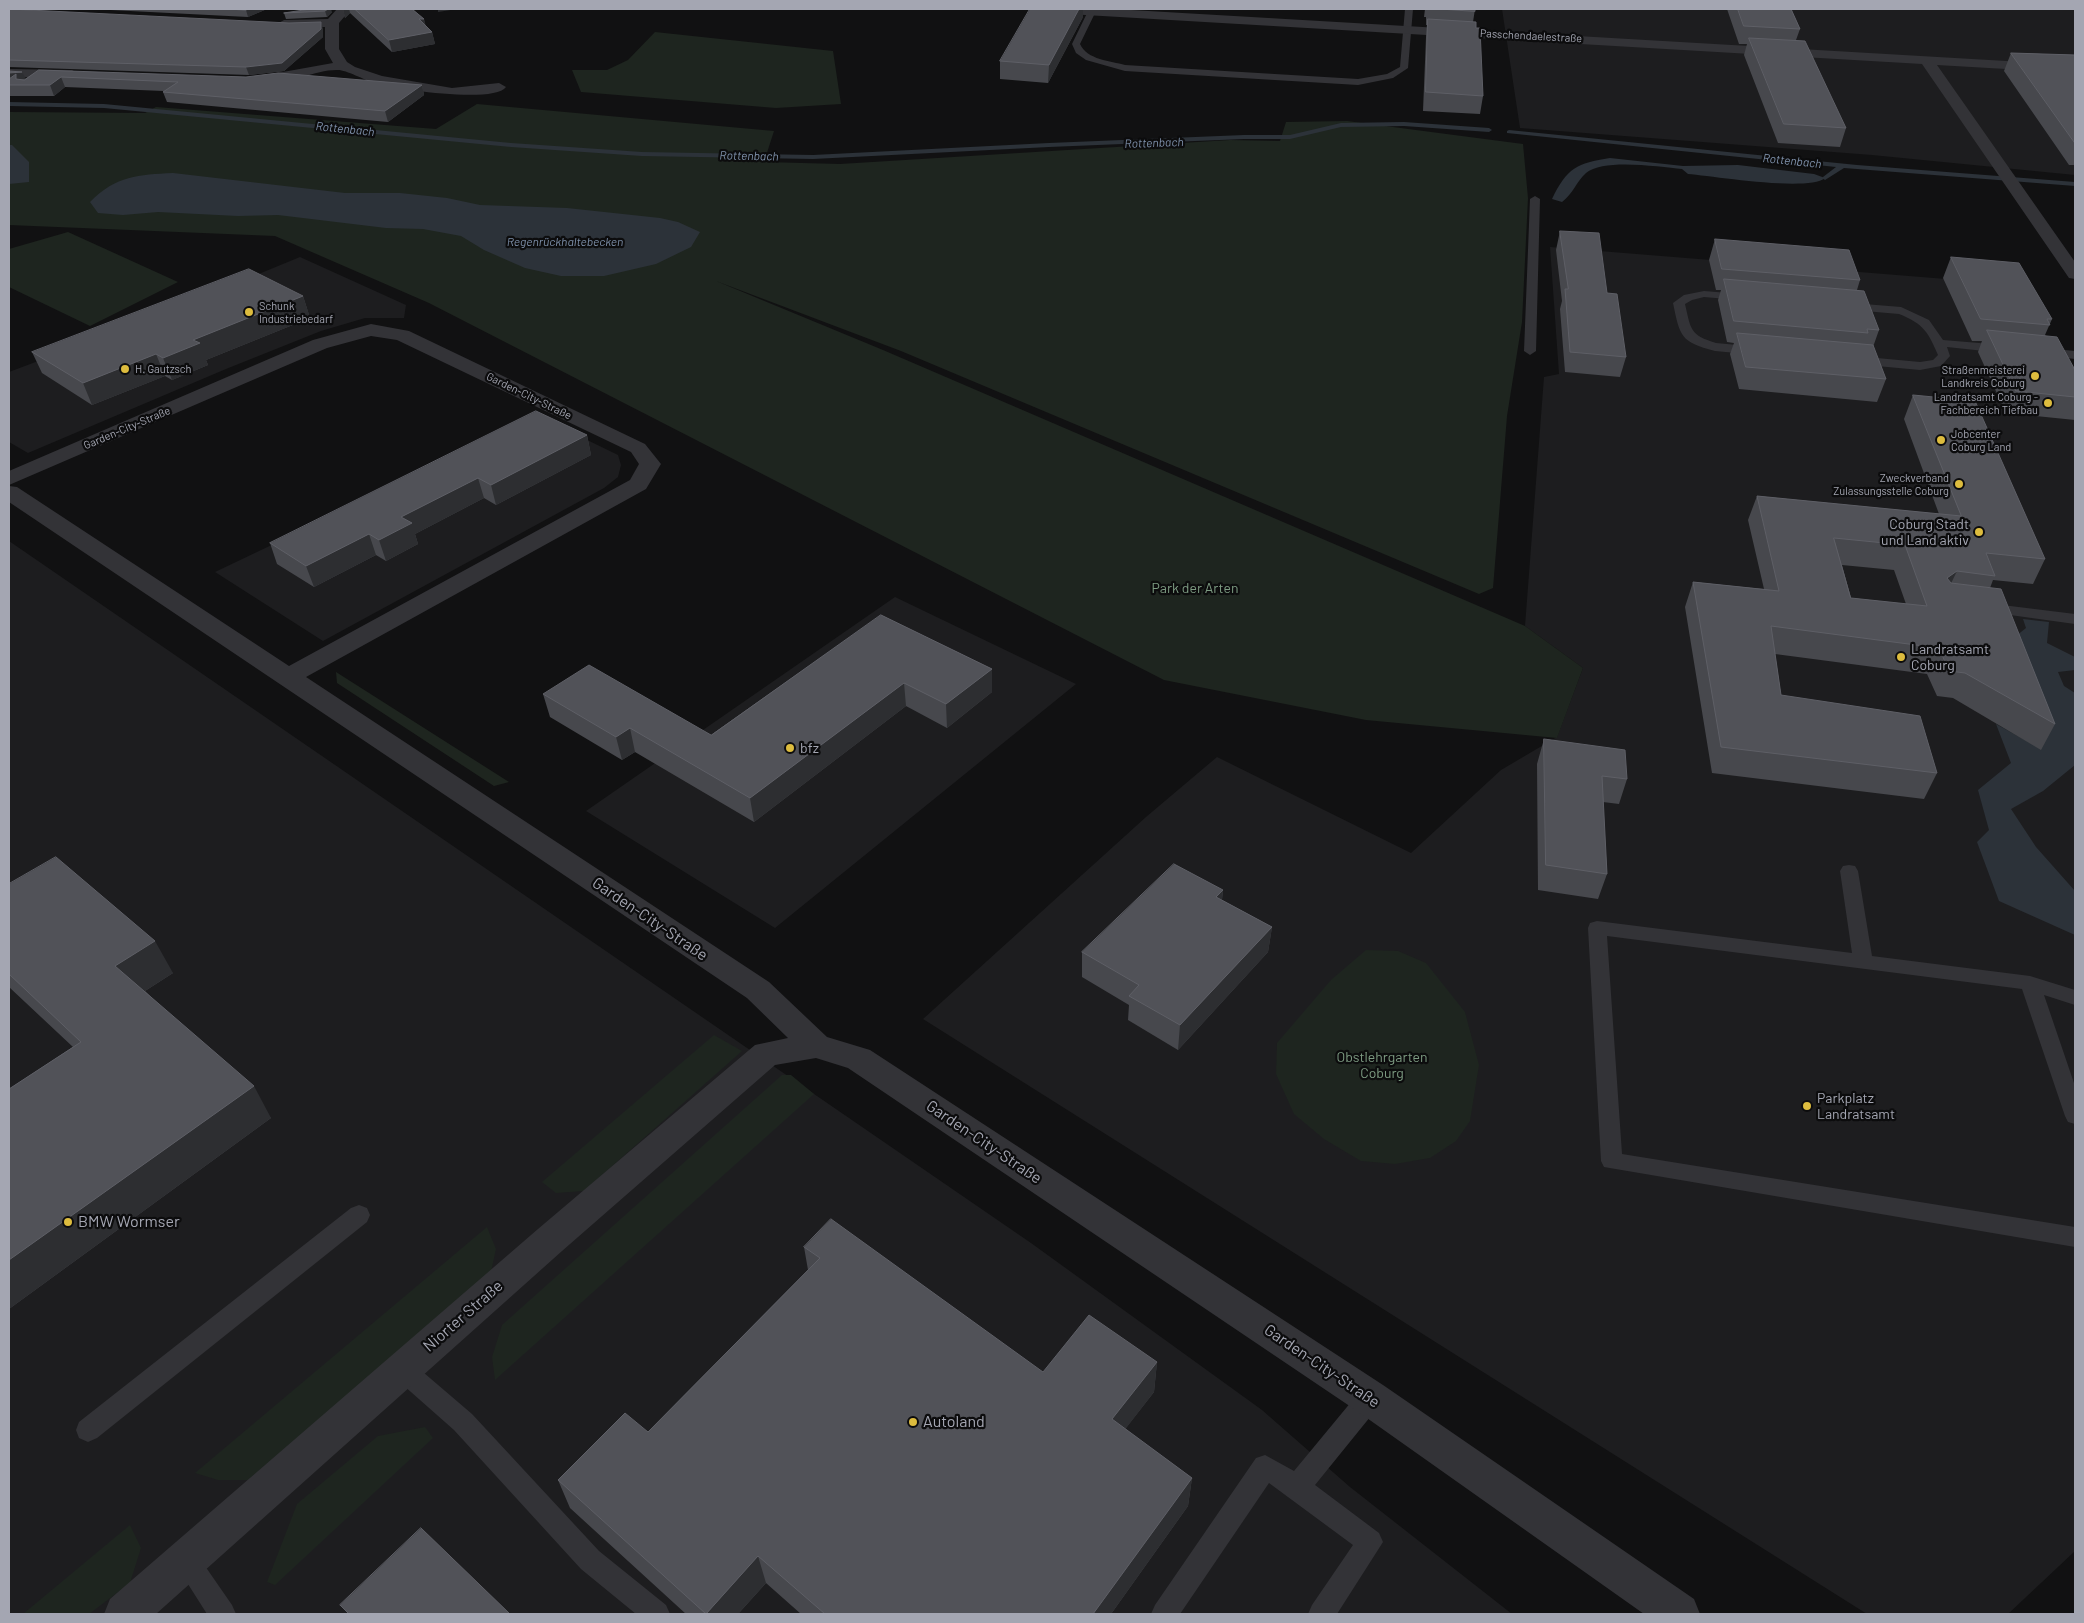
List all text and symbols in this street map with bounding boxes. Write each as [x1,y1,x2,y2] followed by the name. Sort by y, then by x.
[1479,27,1583,45] street label: Passchendaelestraße
[315,119,375,139] water label: Rottenbach
[1124,135,1184,151] water label: Rottenbach
[719,148,779,164] water label: Rottenbach
[1762,151,1822,171] water label: Rottenbach
[507,235,623,249] water label: Regenrückhaltebecken
[259,299,333,325] place label: Schunk Industriebedarf
[243,306,255,318] marker: Schunk Industriebedarf
[135,362,191,376] place label: H. Gautzsch
[119,363,131,375] marker: H. Gautzsch
[1941,363,2025,389] place label: Straßenmeisterei Landkreis Coburg
[484,370,574,422] street label: Garden-City-Straße
[2029,370,2041,382] marker: Straßenmeisterei Landkreis Coburg
[1934,390,2038,416] place label: Landratsamt Coburg - Fachbereich Tiefbau
[2042,397,2054,409] marker: Landratsamt Coburg - Fachbereich Tiefbau
[82,404,172,452] street label: Garden-City-Straße
[1951,427,2011,453] place label: Jobcenter Coburg Land
[1935,434,1947,446] marker: Jobcenter Coburg Land
[1833,471,1949,497] place label: Zweckverband Zulassungsstelle Coburg
[1953,478,1965,490] marker: Zweckverband Zulassungsstelle Coburg
[1881,516,1969,548] place label: Coburg Stadt und Land aktiv
[1973,526,1985,538] marker: Coburg Stadt und Land aktiv
[1152,580,1238,596] park label: Park der Arten
[1911,641,1989,674] place label: Landratsamt Coburg
[1895,651,1907,663] marker: Landratsamt Coburg
[800,740,819,756] place label: bfz
[784,742,796,754] marker: bfz
[589,873,711,965] street label: Garden-City-Straße
[1336,1049,1428,1082] park label: Obstlehrgarten Coburg
[1817,1090,1895,1122] place label: Parkplatz Landratsamt
[923,1096,1045,1188] street label: Garden-City-Straße
[1801,1100,1813,1112] marker: Parkplatz Landratsamt
[78,1212,180,1232] place label: BMW Wormser
[62,1216,74,1228] marker: BMW Wormser
[419,1276,507,1356] street label: Niorter Straße
[1261,1320,1383,1412] street label: Garden-City-Straße
[923,1412,985,1432] place label: Autoland
[907,1416,919,1428] marker: Autoland

